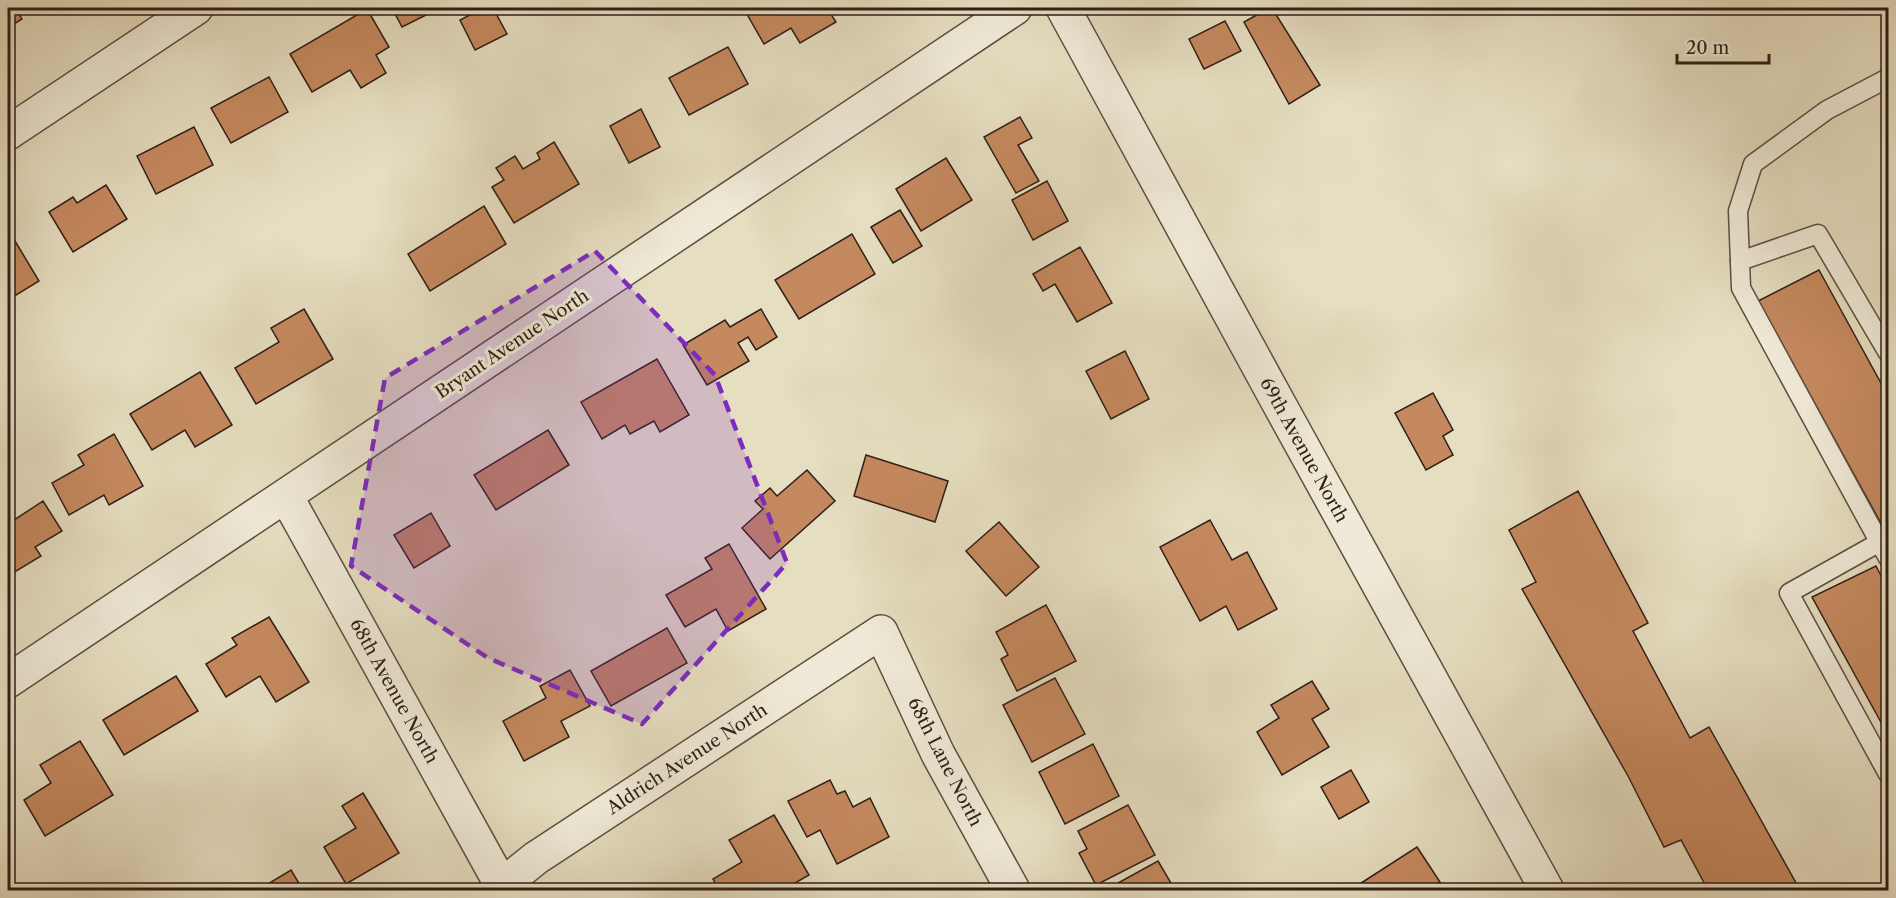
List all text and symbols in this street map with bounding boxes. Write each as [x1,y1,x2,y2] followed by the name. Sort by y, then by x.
[1677,27,1768,65] scale bar
[1686,37,1730,59] text: 20 m
[431,284,593,404] street label: Bryant Avenue North
[1255,374,1353,526] street label: 69th Avenue North
[345,615,443,767] street label: 68th Avenue North
[903,694,987,830] street label: 68th Lane North
[602,699,771,820] street label: Aldrich Avenue North

